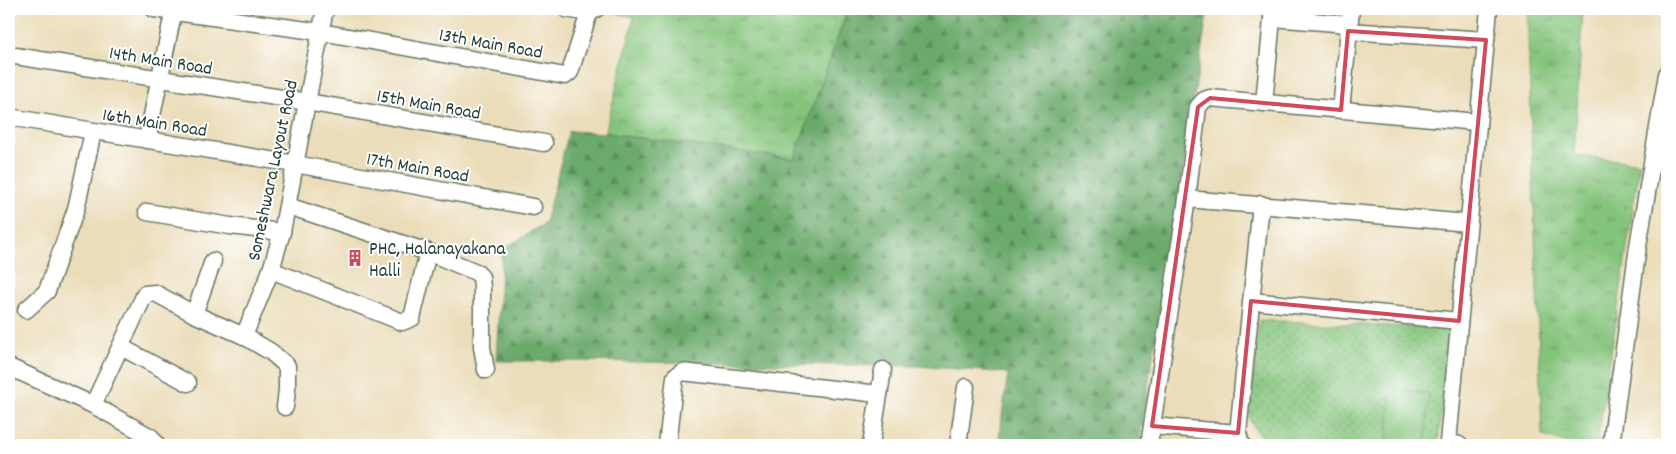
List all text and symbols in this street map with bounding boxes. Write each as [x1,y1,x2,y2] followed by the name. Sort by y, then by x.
[436,23,544,68] street label: 13th Main Road
[107,41,214,84] street label: 14th Main Road
[242,78,307,264] street label: Someshwara Layout Road
[374,84,483,129] street label: 15th Main Road
[100,103,209,146] street label: 16th Main Road
[364,147,471,192] street label: 17th Main Road
[369,237,507,286] place label: PHC, Halanayakana Halli
[345,248,365,268] building icon: PHC, Halanayakana Halli

